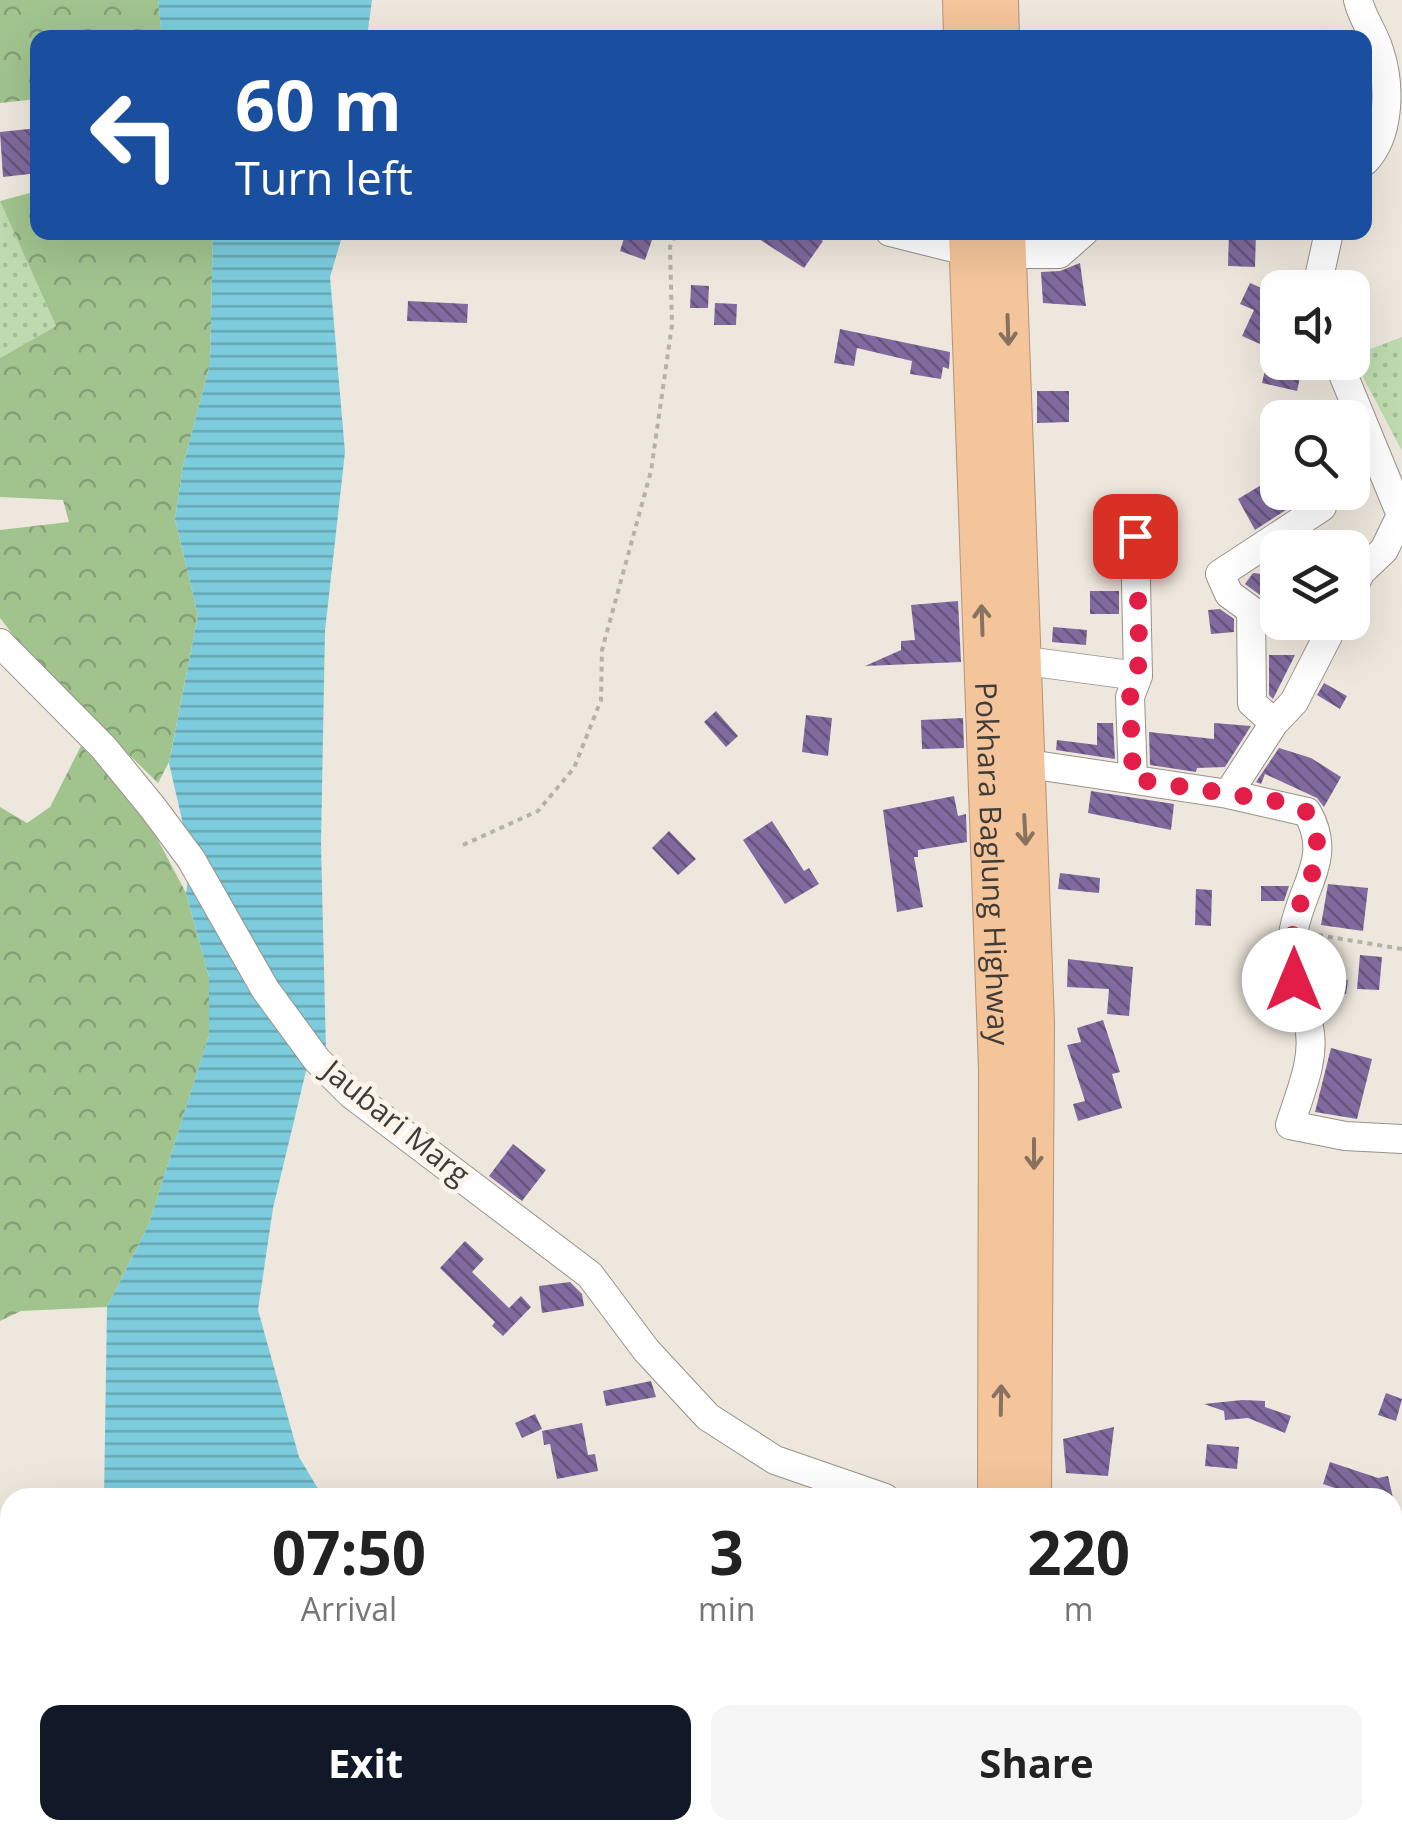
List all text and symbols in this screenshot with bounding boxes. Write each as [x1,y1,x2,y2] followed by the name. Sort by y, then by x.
[235,56,402,152] text: 60 m
[70,70,200,200] icon: left
[235,147,413,208] text: Turn left
[1260,270,1370,640] map controls
[1260,270,1370,380] button: sound
[999,313,1018,345] one-way arrow
[1260,400,1370,510] button: search
[1093,494,1178,579] pin
[1108,509,1163,564] icon: arrive
[1260,530,1370,640] button: layers
[972,605,991,637] one-way arrow
[966,681,1020,1047] street label: Pokhara Baglung Highway
[1016,813,1035,845] one-way arrow
[1242,928,1346,1032] position arrow
[313,1048,479,1194] street label: Jaubari Marg
[1024,1138,1044,1170] one-way arrow
[991,1385,1010,1417] one-way arrow
[272,1511,426,1593] text: 07:50
[710,1511,744,1593] text: 3
[1027,1511,1130,1593] text: 220
[301,1587,397,1630] text: Arrival
[698,1587,755,1630] text: min
[1064,1587,1093,1630] text: m
[40,1705,691,1820] button: Exit
[711,1705,1362,1820] button: Share

